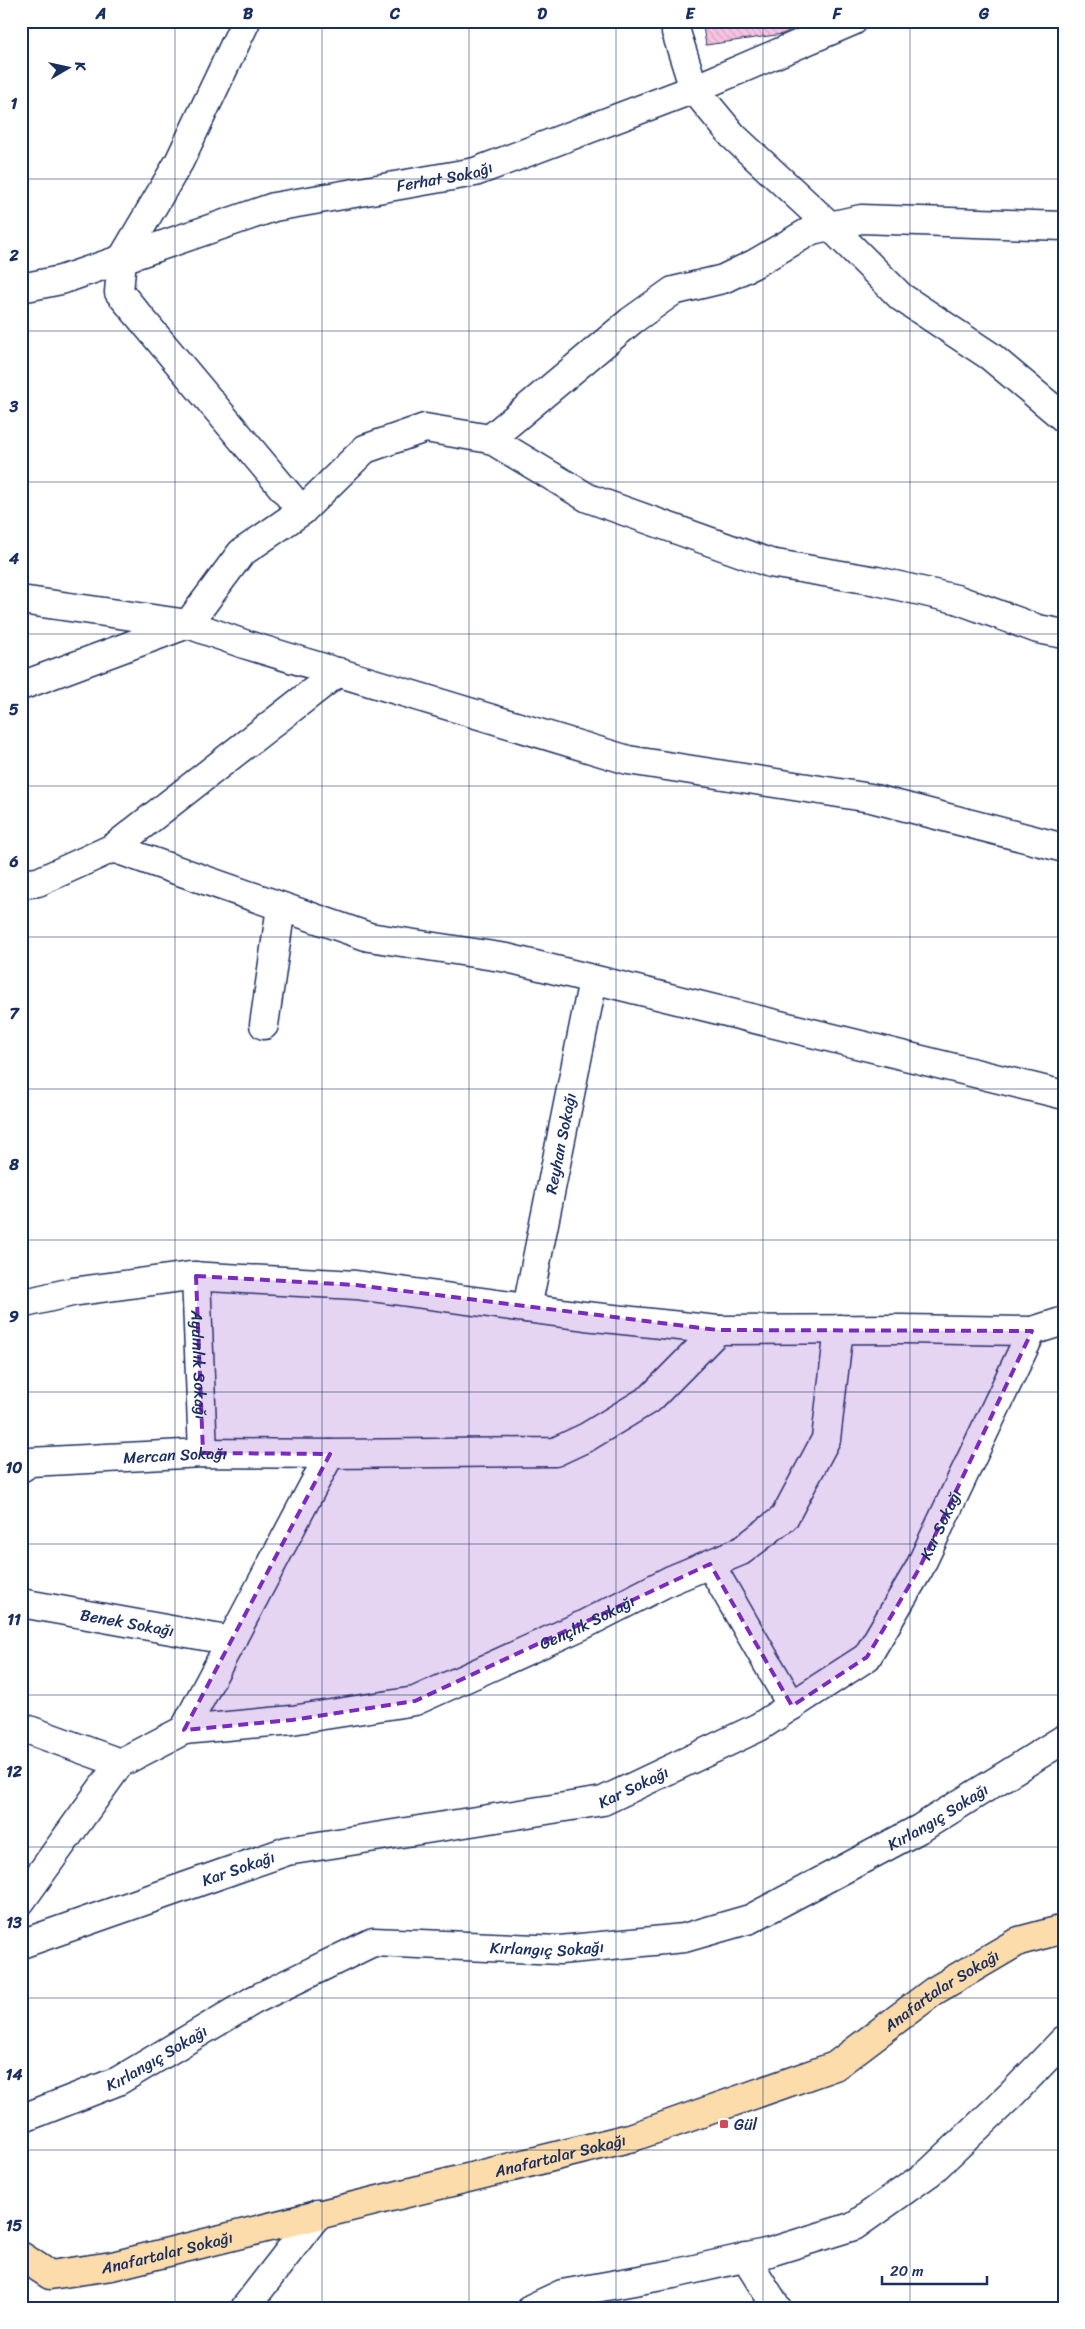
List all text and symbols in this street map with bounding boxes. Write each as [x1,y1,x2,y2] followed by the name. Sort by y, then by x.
[95,0,106,28] text: A
[243,0,254,28] text: B
[389,0,401,28] text: C
[537,0,547,28] text: D
[686,0,696,28] text: E
[832,0,843,28] text: F
[978,0,990,28] text: G
[42,42,92,92] north arrow
[67,59,94,74] text: K
[11,89,18,118] text: 1
[394,153,497,200] street label: Ferhat Sokağı
[8,241,19,270] text: 2
[9,392,19,421] text: 3
[8,544,19,573] text: 4
[9,695,19,724] text: 5
[8,847,19,876] text: 6
[9,999,20,1028] text: 7
[536,1090,585,1197] street label: Reyhan Sokağı
[8,1150,19,1179] text: 8
[9,1302,19,1331] text: 9
[182,1309,216,1420] street label: Aydınlık Sokağı
[122,1439,227,1472] street label: Mercan Sokağı
[6,1453,22,1482] text: 10
[911,1484,970,1565] street label: Kar Sokağı
[534,1587,640,1658] street label: Gençlik Sokağı
[78,1600,176,1645] street label: Benek Sokağı
[7,1605,21,1634] text: 11
[6,1757,23,1786] text: 12
[593,1758,674,1817] street label: Kar Sokağı
[882,1775,994,1859] street label: Kırlangıç Sokağı
[198,1842,279,1895] street label: Kar Sokağı
[6,1908,22,1937] text: 13
[489,1932,605,1965] street label: Kırlangıç Sokağı
[876,1942,1005,2040] street label: Anafartalar Sokağı
[102,2017,213,2099] street label: Kırlangıç Sokağı
[6,2060,22,2089] text: 14
[734,2110,758,2139] place label: Gül
[718,2118,730,2130] marker: Gül
[491,2125,629,2186] street label: Anafartalar Sokağı
[6,2211,23,2240] text: 15
[99,2223,236,2282] street label: Anafartalar Sokağı
[882,2254,988,2286] scale bar
[890,2258,924,2284] text: 20 m

